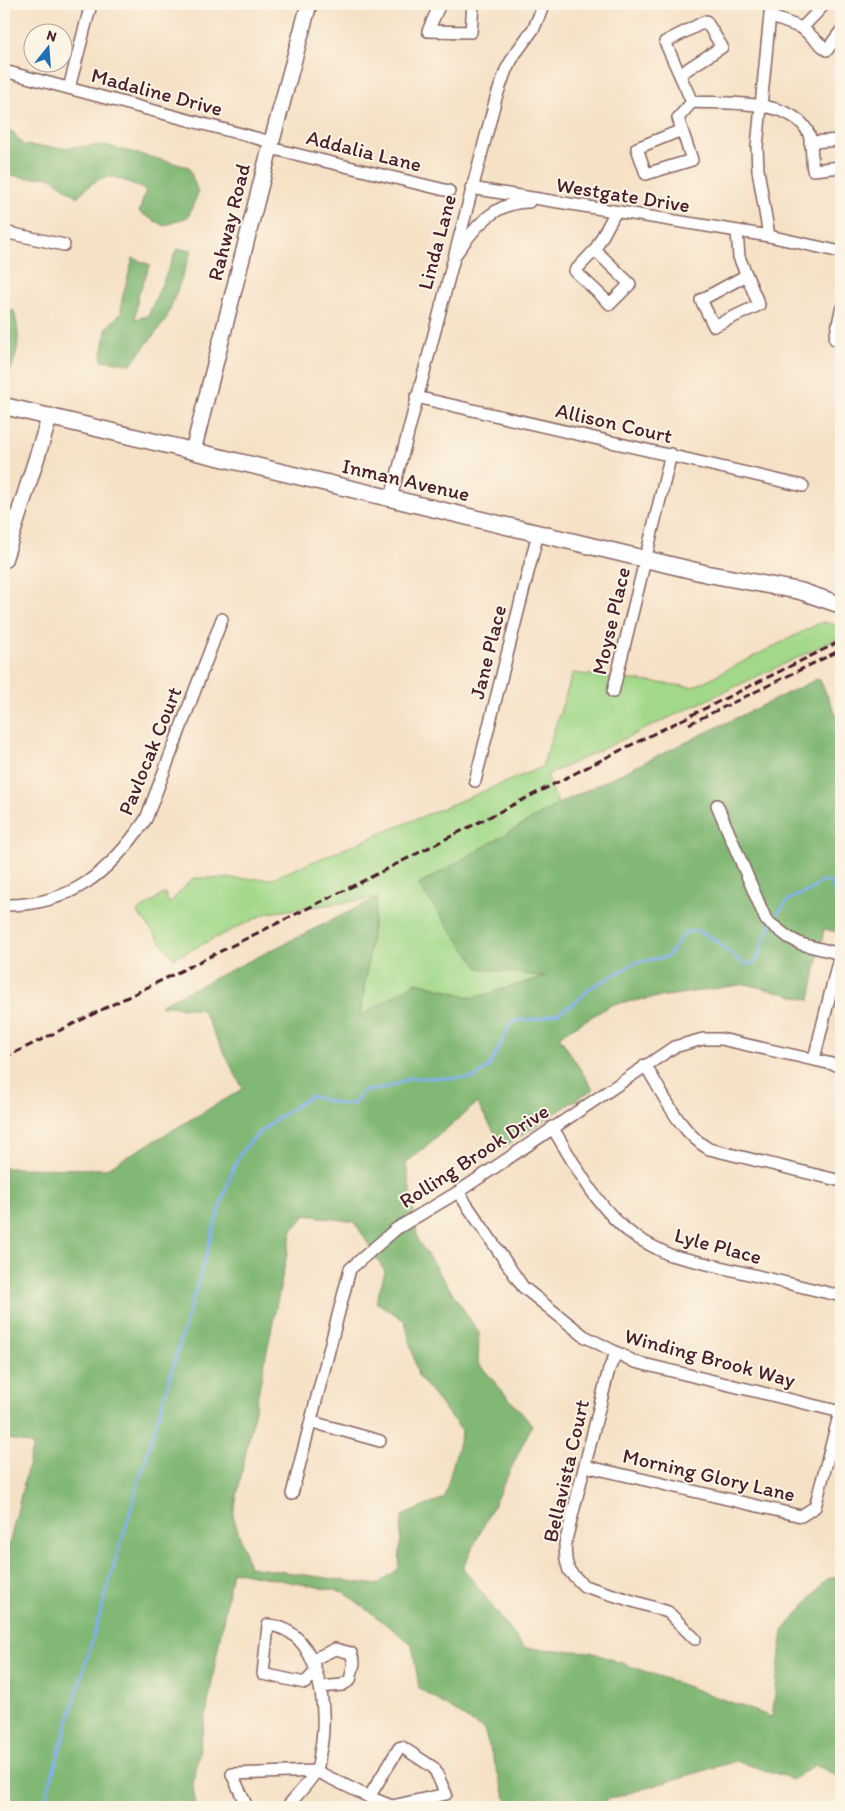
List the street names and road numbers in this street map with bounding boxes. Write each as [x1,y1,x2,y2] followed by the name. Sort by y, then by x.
[89,62,225,121] street label: Madaline Drive
[304,124,424,177] street label: Addalia Lane
[202,160,255,283] street label: Rahway Road
[554,172,692,217] street label: Westgate Drive
[412,192,461,292] street label: Linda Lane
[553,397,675,448] street label: Allison Court
[340,453,472,506] street label: Inman Avenue
[586,565,635,677] street label: Moyse Place
[464,602,511,701] street label: Jane Place
[112,683,187,819] street label: Pavlocak Court
[394,1098,553,1213] street label: Rolling Brook Drive
[672,1222,764,1269] street label: Lyle Place
[622,1323,798,1392] street label: Winding Brook Way
[537,1397,594,1545] street label: Bellavista Court
[620,1443,798,1507] street label: Morning Glory Lane

